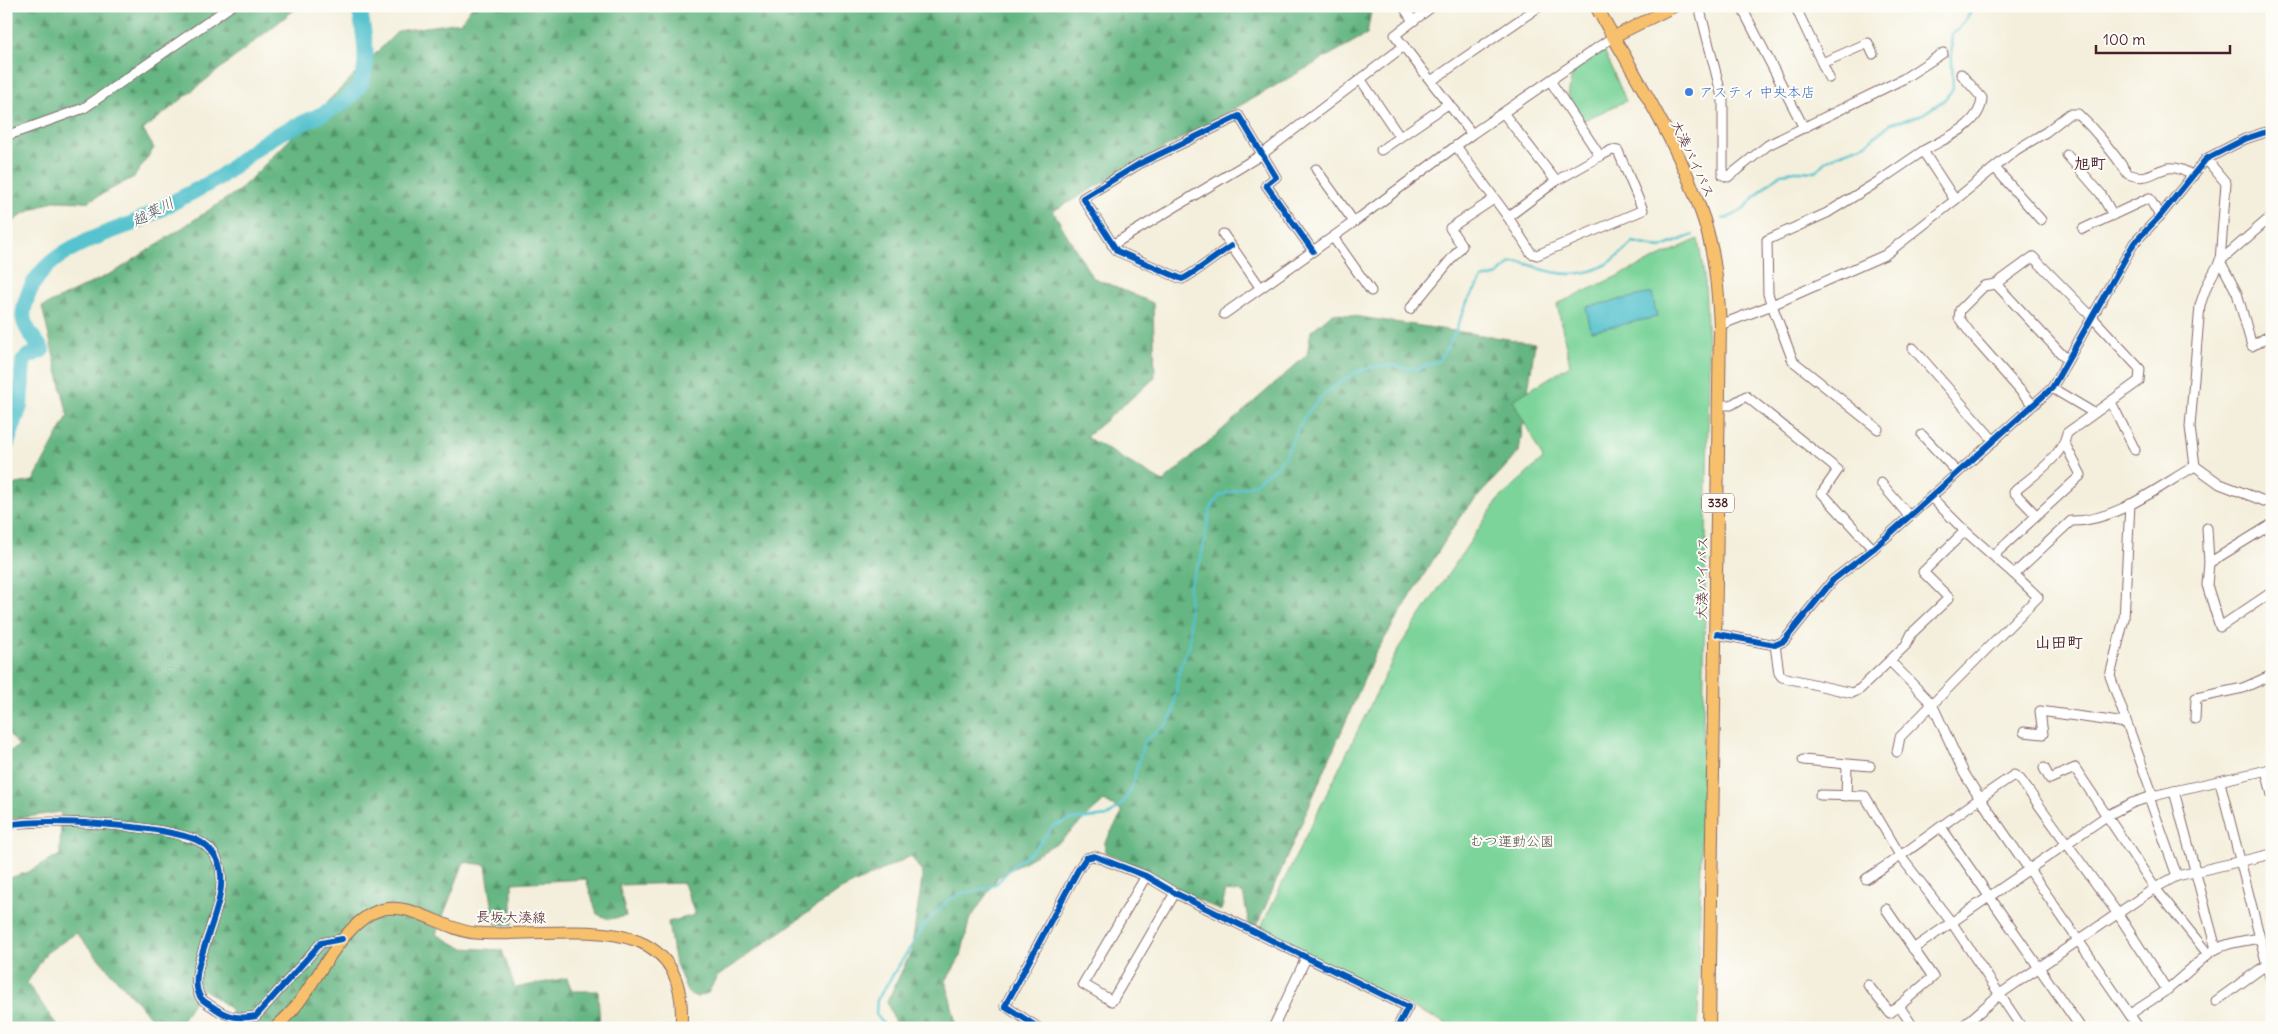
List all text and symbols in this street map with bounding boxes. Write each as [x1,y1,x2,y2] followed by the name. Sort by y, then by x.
[2096,22,2229,54] scale bar
[2103,30,2145,49] text: 100 m
[1699,83,1815,101] place label: アスティ 中央本店
[1683,86,1695,98] marker: アスティ 中央本店
[1667,117,1719,201] street label: 大湊バイパス
[2074,153,2106,173] district label: 旭町
[128,193,177,231] water label: 越葉川
[1702,493,1734,512] road number: 338
[1692,536,1712,620] street label: 大湊バイパス
[2035,632,2083,652] district label: 山田町
[1470,832,1554,850] park label: むつ運動公園
[476,907,546,927] street label: 長坂大湊線

